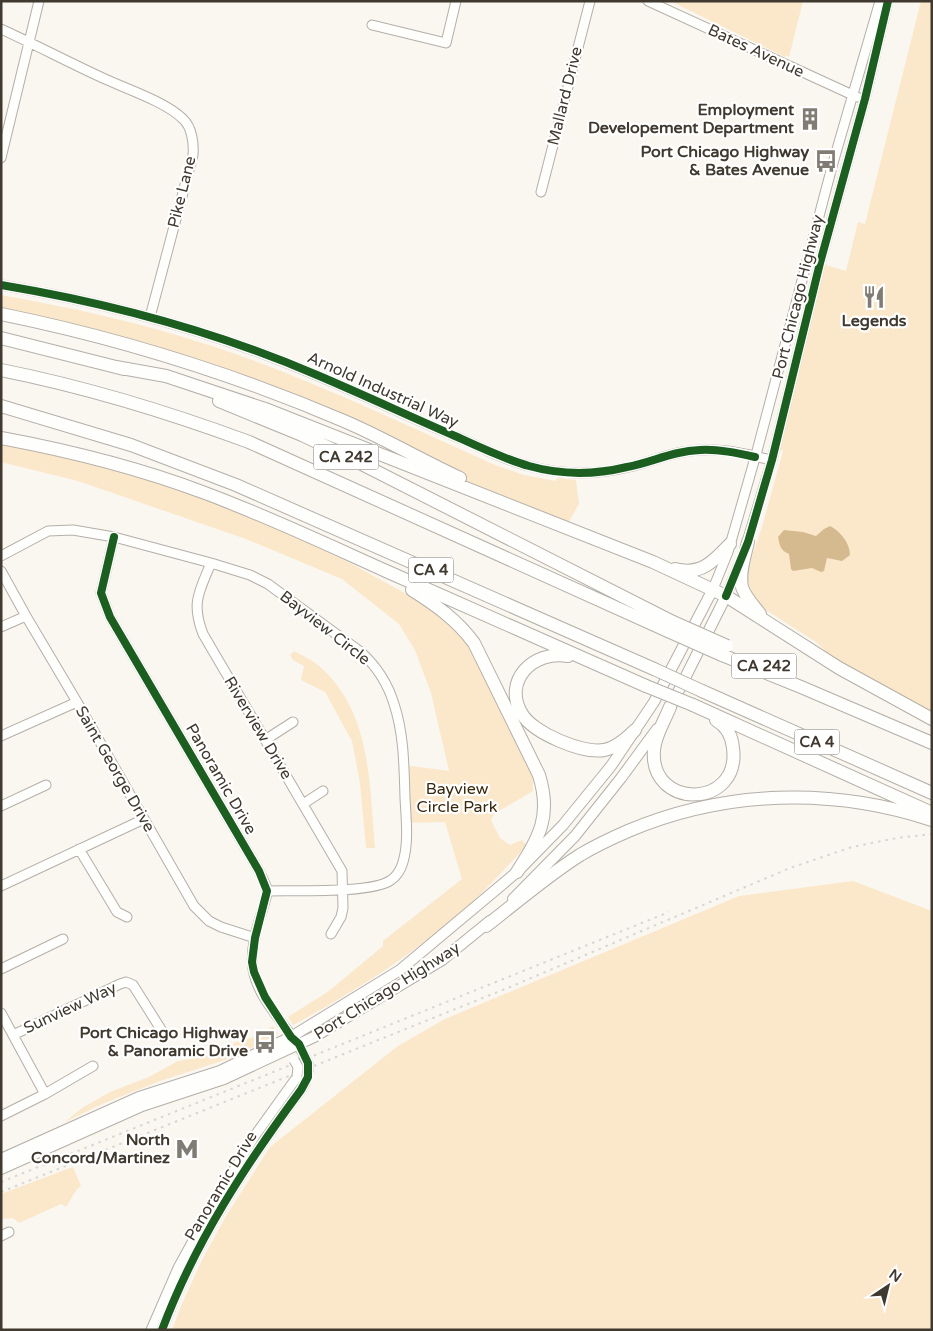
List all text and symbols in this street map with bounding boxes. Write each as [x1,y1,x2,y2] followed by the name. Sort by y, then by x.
[705,20,807,82] street label: Bates Avenue
[543,45,587,147] street label: Mallard Drive
[588,100,795,138] place label: Employment Developement Department
[797,106,823,132] building icon: Employment Developement Department
[640,142,809,180] place label: Port Chicago Highway & Bates Avenue
[813,148,839,174] bus stop icon: Port Chicago Highway & Bates Avenue
[163,154,201,230] street label: Pike Lane
[768,212,828,381] street label: Port Chicago Highway
[861,284,887,310] restaurant icon: Legends
[842,311,907,331] place label: Legends
[304,348,462,433] street label: Arnold Industrial Way
[314,444,378,470] road number: CA 242
[408,558,454,582] road number: CA 4
[276,586,374,670] street label: Bayview Circle
[732,654,796,678] road number: CA 242
[219,673,297,783] street label: Riverview Drive
[71,702,159,836] street label: Saint George Drive
[181,720,261,838] street label: Panoramic Drive
[794,730,840,754] road number: CA 4
[417,779,498,817] park label: Bayview Circle Park
[310,938,464,1044] street label: Port Chicago Highway
[20,978,120,1038] street label: Sunview Way
[79,1023,248,1061] place label: Port Chicago Highway & Panoramic Drive
[252,1029,278,1055] bus stop icon: Port Chicago Highway & Panoramic Drive
[180,1127,262,1245] street label: Panoramic Drive
[31,1130,170,1168] place label: North Concord/Martinez
[174,1136,200,1162] metro station icon: North Concord/Martinez
[863,1261,913,1311] north arrow
[886,1266,905,1286] text: N

